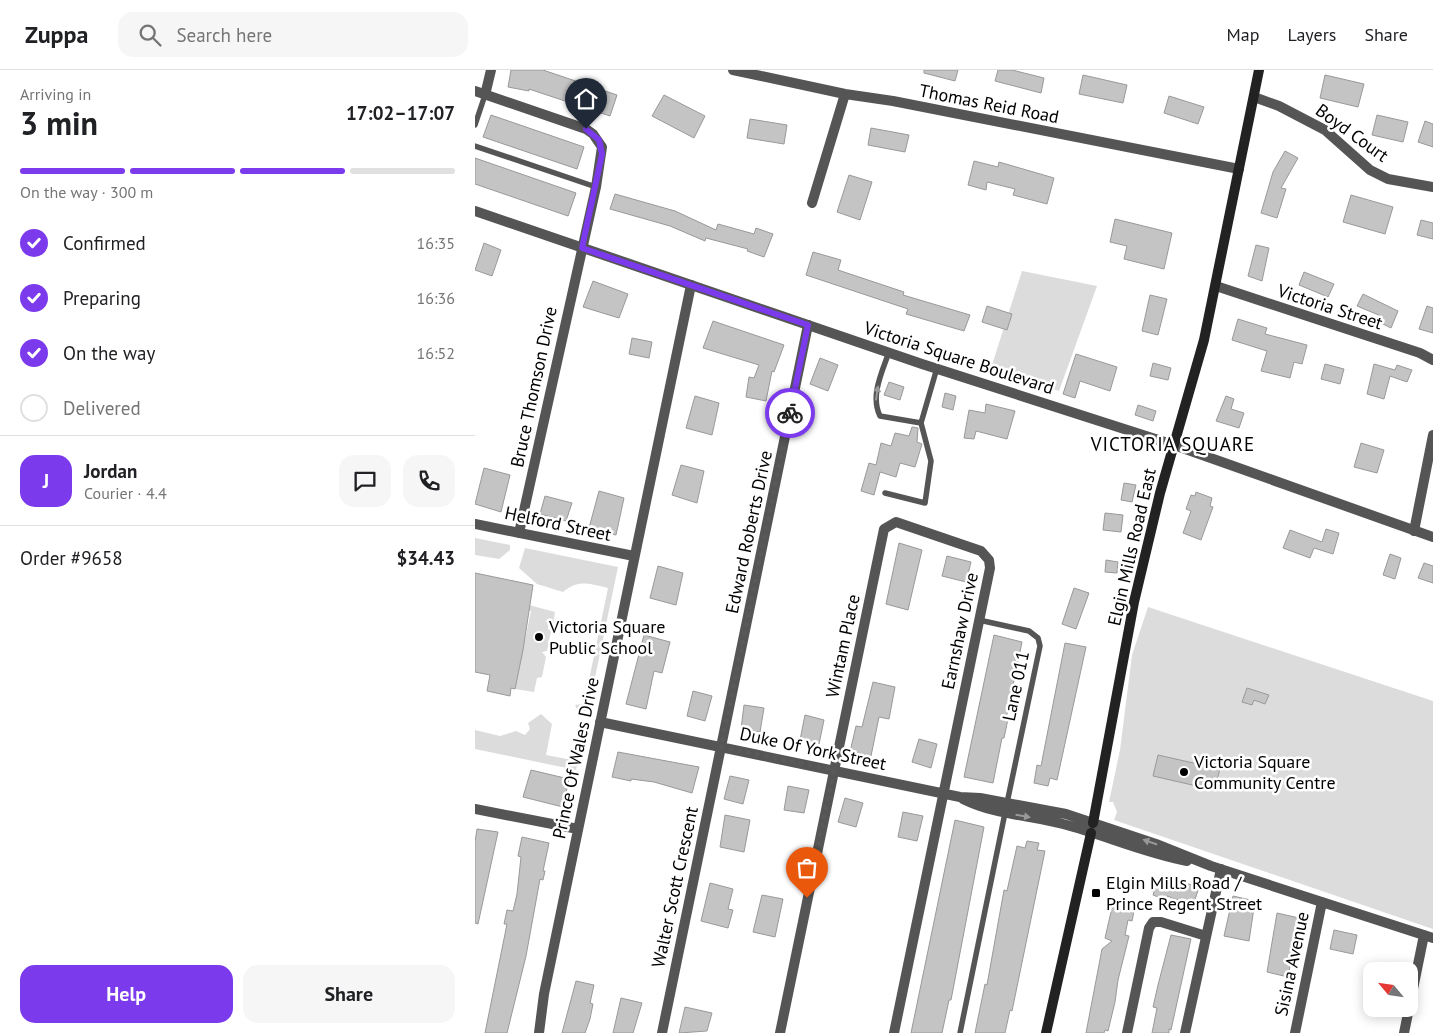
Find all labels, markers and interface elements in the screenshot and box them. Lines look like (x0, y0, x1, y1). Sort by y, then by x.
search box (118, 12, 468, 57)
text: Zuppa (25, 19, 88, 50)
icon: search (136, 21, 164, 49)
text: Search here (176, 23, 272, 47)
text: Map (1227, 23, 1259, 46)
text: Layers (1287, 23, 1336, 46)
text: Share (1364, 23, 1408, 46)
pin (565, 78, 607, 129)
street label: Thomas Reid Road (917, 79, 1061, 128)
text: Arriving in (20, 84, 91, 104)
icon: home (572, 85, 600, 113)
street label: Boyd Court (1311, 98, 1393, 167)
text: 17:02–17:07 (346, 101, 455, 125)
text: 3 min (20, 102, 98, 144)
text: On the way · 300 m (20, 182, 153, 202)
icon: check (20, 229, 48, 257)
text: Confirmed (63, 231, 146, 255)
text: 16:35 (417, 233, 455, 253)
street label: Victoria Street (1274, 278, 1386, 334)
icon: check (20, 284, 48, 312)
text: Preparing (63, 286, 141, 310)
text: 16:36 (417, 288, 455, 308)
street label: Bruce Thomson Drive (505, 304, 562, 469)
street label: Victoria Square Boulevard (860, 316, 1057, 399)
icon: check (20, 339, 48, 367)
text: On the way (63, 341, 155, 365)
text: 16:52 (417, 343, 455, 363)
one-way arrow (874, 384, 882, 400)
courier (765, 388, 815, 438)
text: Delivered (63, 396, 141, 420)
icon: bike (776, 399, 804, 427)
district label: VICTORIA SQUARE (1090, 432, 1255, 456)
street label: Edward Roberts Drive (720, 448, 777, 615)
button: chat (339, 455, 391, 507)
button: phone (403, 455, 455, 507)
text: Jordan (84, 459, 137, 483)
street label: Elgin Mills Road East (1102, 466, 1161, 628)
text: J (43, 469, 49, 493)
text: Courier · 4.4 (84, 483, 167, 503)
street label: Helford Street (503, 501, 613, 546)
text: Order #9658 (20, 546, 123, 570)
text: $34.43 (396, 546, 455, 570)
street label: Earnshaw Drive (936, 570, 983, 691)
street label: Wintam Place (820, 592, 865, 700)
place label: Victoria Square Public School (548, 615, 666, 659)
marker: Victoria Square Public School (533, 631, 545, 643)
street label: Lane 011 (997, 649, 1034, 723)
street label: Prince Of Wales Drive (547, 675, 604, 841)
street label: Duke Of York Street (738, 722, 889, 775)
place label: Victoria Square Community Centre (1193, 750, 1336, 794)
marker: Victoria Square Community Centre (1178, 766, 1190, 778)
street label: Walter Scott Crescent (646, 804, 703, 969)
one-way arrow (1016, 813, 1032, 821)
one-way arrow (1142, 838, 1157, 845)
pin (786, 847, 828, 898)
icon: bag (793, 854, 821, 882)
place label: Elgin Mills Road / Prince Regent Street (1106, 871, 1262, 915)
marker: Elgin Mills Road / Prince Regent Street (1090, 887, 1102, 899)
street label: Sisina Avenue (1269, 910, 1314, 1018)
north arrow (1363, 962, 1417, 1018)
map controls (1363, 962, 1418, 1017)
button: Help (20, 965, 233, 1023)
button: Share (243, 965, 455, 1023)

